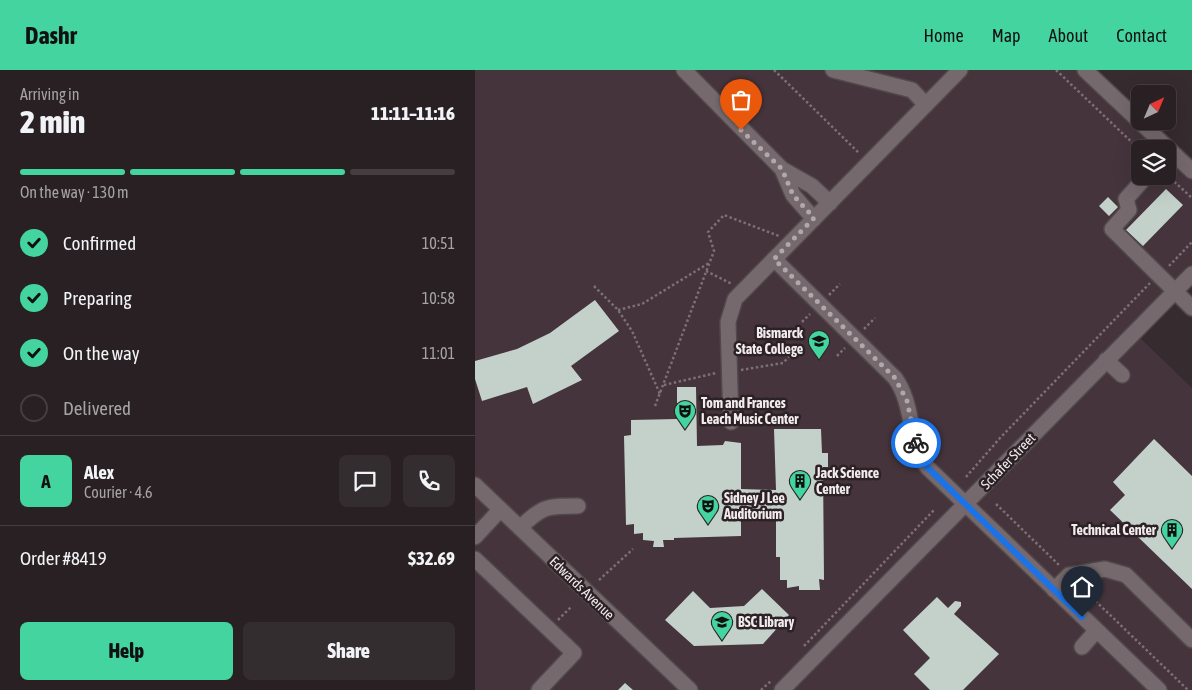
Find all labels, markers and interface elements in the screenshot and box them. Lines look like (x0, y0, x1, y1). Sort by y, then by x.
text: Dashr (25, 22, 77, 49)
text: Home (924, 25, 964, 46)
text: Map (992, 25, 1021, 46)
text: About (1049, 25, 1088, 46)
text: Contact (1116, 25, 1167, 46)
pin (720, 79, 762, 130)
text: Arriving in (20, 85, 80, 103)
north arrow (1131, 85, 1176, 130)
map controls (1131, 85, 1176, 185)
icon: bag (727, 86, 755, 114)
text: 11:11–11:16 (371, 102, 455, 124)
text: 2 min (20, 103, 85, 140)
button: layers (1131, 140, 1176, 185)
text: On the way · 130 m (20, 183, 129, 201)
icon: check (20, 229, 48, 257)
text: Confirmed (63, 232, 136, 254)
text: 10:51 (422, 234, 455, 252)
icon: check (20, 284, 48, 312)
text: Preparing (63, 287, 132, 309)
text: 10:58 (422, 289, 455, 307)
place label: Bismarck State College (736, 325, 804, 357)
school or university icon: Bismarck State College (807, 329, 831, 360)
icon: check (20, 339, 48, 367)
text: On the way (63, 342, 140, 364)
text: 11:01 (422, 344, 455, 362)
place label: Tom and Frances Leach Music Center (701, 395, 799, 427)
text: Delivered (63, 397, 131, 419)
theatre icon: Tom and Frances Leach Music Center (673, 399, 697, 430)
courier (891, 418, 941, 468)
icon: bike (902, 429, 930, 457)
street label: Schafer Street (977, 430, 1039, 492)
button: chat (339, 455, 391, 507)
button: phone (403, 455, 455, 507)
text: Alex (84, 461, 114, 483)
place label: Jack Science Center (815, 465, 879, 497)
building icon: Jack Science Center (788, 469, 812, 500)
text: A (41, 470, 51, 492)
text: Courier · 4.6 (84, 483, 153, 501)
place label: Sidney J Lee Auditorium (723, 490, 785, 522)
theatre icon: Sidney J Lee Auditorium (696, 494, 720, 525)
building icon: Technical Center (1160, 518, 1184, 549)
place label: Technical Center (1071, 522, 1157, 538)
text: Order #8419 (20, 547, 107, 569)
text: $32.69 (408, 547, 455, 569)
street label: Edwards Avenue (546, 553, 618, 623)
pin (1061, 566, 1103, 617)
icon: home (1068, 573, 1096, 601)
school or university icon: BSC Library (710, 610, 734, 641)
place label: BSC Library (738, 614, 794, 630)
button: Help (20, 622, 233, 680)
button: Share (243, 622, 455, 680)

